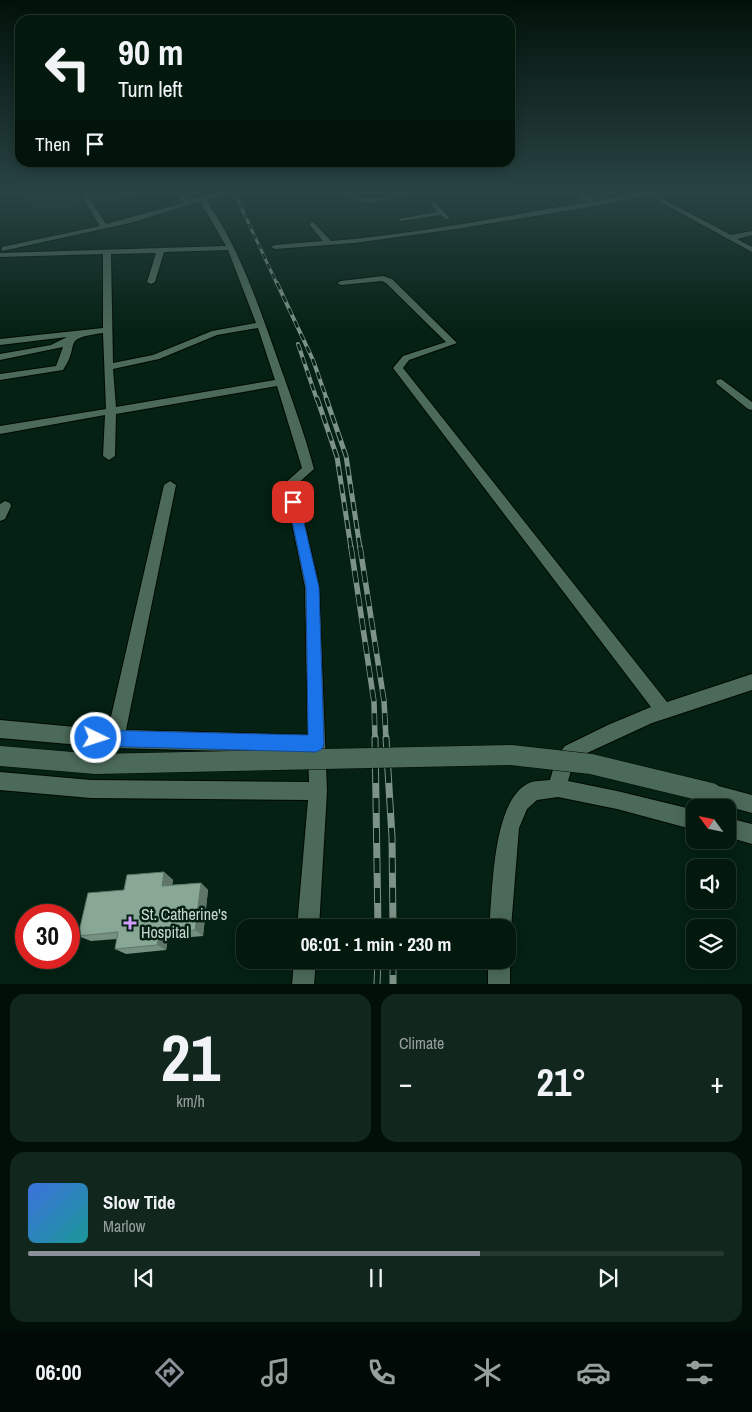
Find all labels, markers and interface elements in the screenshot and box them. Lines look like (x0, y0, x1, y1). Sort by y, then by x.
text: 90 m (118, 29, 183, 76)
icon: left (35, 35, 100, 100)
text: Turn left (118, 74, 183, 104)
icon: arrive (81, 130, 109, 158)
text: Then (35, 131, 71, 157)
pin (272, 481, 314, 523)
icon: arrive (279, 488, 307, 516)
position arrow (69, 711, 121, 763)
north arrow (686, 799, 736, 849)
map controls (686, 799, 736, 969)
button: sound (686, 859, 736, 909)
place label: St. Catherine's Hospital (141, 903, 227, 943)
speed limit sign: 30 (15, 904, 80, 969)
marker: St. Catherine's Hospital (123, 916, 137, 930)
button: layers (686, 919, 736, 969)
text: 06:01 · 1 min · 230 m (301, 931, 451, 957)
text: 21 (161, 1014, 220, 1101)
text: Climate (399, 1032, 444, 1054)
text: 21° (537, 1057, 586, 1108)
text: − (399, 1064, 412, 1102)
text: + (711, 1064, 724, 1102)
text: km/h (176, 1090, 205, 1112)
text: Slow Tide (103, 1189, 175, 1215)
text: Marlow (103, 1215, 145, 1237)
icon: previous (130, 1264, 158, 1292)
icon: pause (362, 1264, 390, 1292)
icon: next (594, 1264, 622, 1292)
icon: directions (152, 1355, 187, 1390)
icon: music (258, 1355, 293, 1390)
icon: phone (364, 1355, 399, 1390)
icon: climate (470, 1355, 505, 1390)
icon: car (576, 1355, 611, 1390)
icon: filters (682, 1355, 717, 1390)
text: 06:00 (35, 1357, 82, 1387)

